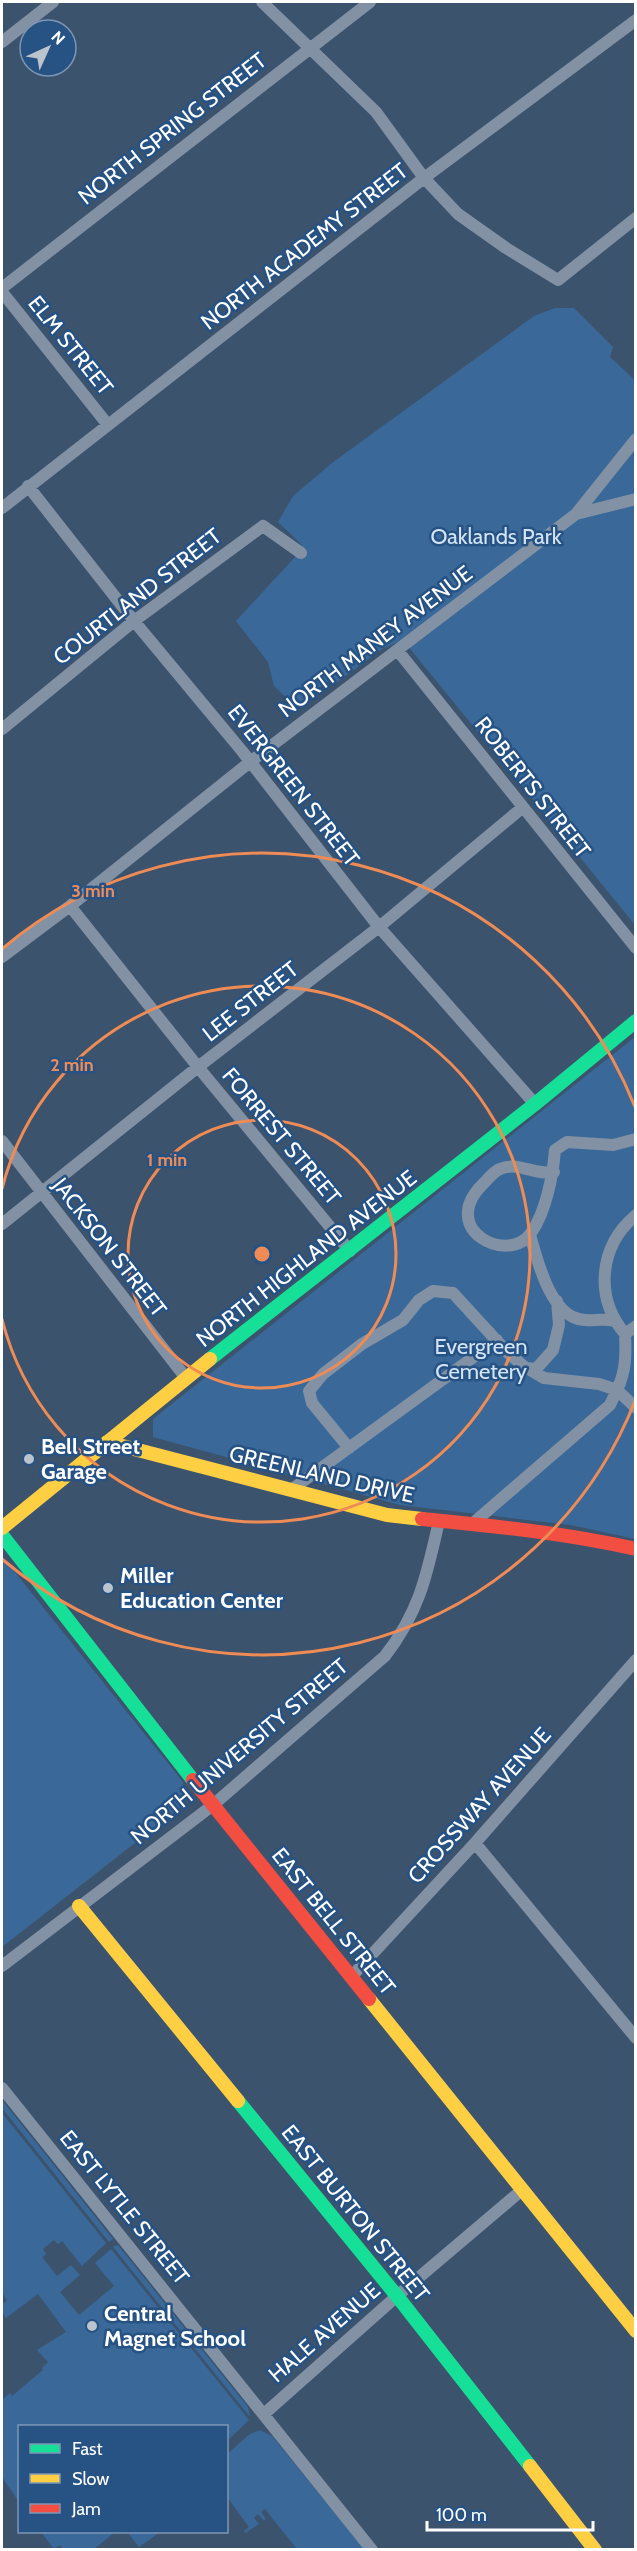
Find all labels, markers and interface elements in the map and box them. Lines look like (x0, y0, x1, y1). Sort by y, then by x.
north arrow (18, 18, 78, 78)
text: N (48, 27, 69, 48)
street label: NORTH SPRING STREET (73, 46, 272, 210)
street label: NORTH ACADEMY STREET (196, 157, 413, 336)
street label: ELM STREET (22, 290, 119, 401)
street label: COURTLAND STREET (48, 522, 227, 670)
park label: Oaklands Park (430, 523, 562, 550)
street label: NORTH MANEY AVENUE (273, 560, 478, 723)
street label: EVERGREEN STREET (222, 699, 365, 872)
street label: ROBERTS STREET (469, 711, 596, 864)
text: 3 min (71, 880, 115, 902)
street label: LEE STREET (197, 955, 304, 1047)
text: 2 min (50, 1054, 94, 1076)
street label: FORREST STREET (216, 1062, 347, 1210)
text: 1 min (147, 1149, 187, 1171)
street label: NORTH HIGHLAND AVENUE (191, 1164, 422, 1353)
street label: JACKSON STREET (46, 1172, 172, 1322)
centre of rings (252, 1244, 272, 1264)
park label: Evergreen Cemetery (434, 1333, 528, 1385)
place label: Bell Street Garage (41, 1433, 140, 1485)
street label: GREENLAND DRIVE (227, 1440, 417, 1509)
marker: Bell Street Garage (22, 1452, 36, 1466)
place label: Miller Education Center (120, 1562, 284, 1614)
marker: Miller Education Center (101, 1581, 115, 1595)
street label: NORTH UNIVERSITY STREET (125, 1652, 354, 1850)
street label: CROSSWAY AVENUE (402, 1722, 557, 1889)
street label: EAST BELL STREET (266, 1842, 401, 2001)
street label: EAST BURTON STREET (276, 2119, 435, 2307)
street label: EAST LYTLE STREET (54, 2125, 195, 2290)
street label: HALE AVENUE (263, 2277, 386, 2388)
place label: Central Magnet School (104, 2300, 246, 2352)
marker: Central Magnet School (85, 2319, 99, 2333)
legend (18, 2425, 228, 2533)
text: Fast (72, 2438, 103, 2460)
text: Slow (72, 2468, 109, 2490)
scale bar (427, 2494, 594, 2532)
text: Jam (71, 2498, 101, 2520)
text: 100 m (436, 2504, 487, 2526)

